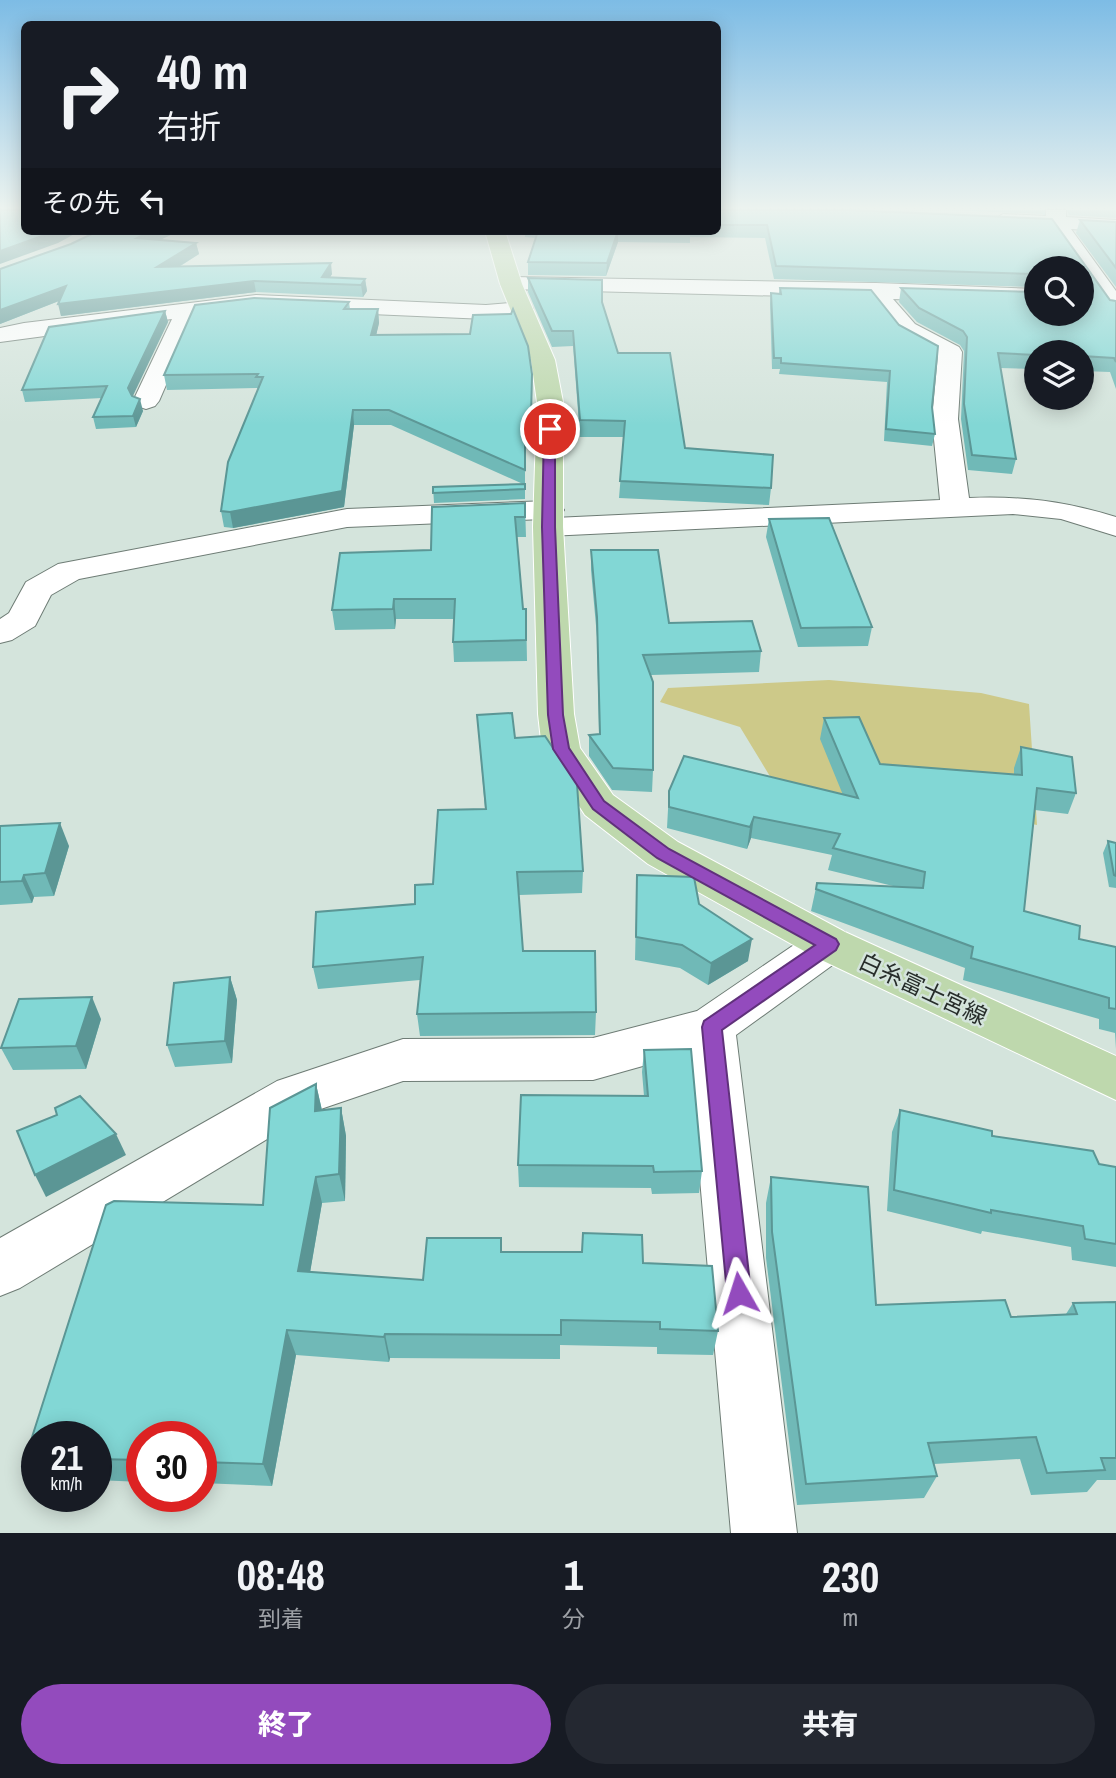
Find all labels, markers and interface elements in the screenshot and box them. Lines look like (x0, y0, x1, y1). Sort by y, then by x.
text: 40 m (157, 38, 249, 104)
icon: right (42, 49, 133, 140)
text: 右折 (157, 105, 221, 148)
icon: left (134, 182, 172, 220)
text: その先 (42, 185, 120, 220)
map controls (1024, 256, 1094, 410)
button: search (1024, 256, 1094, 326)
button: layers (1024, 340, 1094, 410)
pin (520, 399, 580, 459)
icon: arrive (531, 410, 569, 448)
street label: 白糸富士宮線 (854, 945, 992, 1032)
position arrow (702, 1256, 776, 1330)
speed limit sign: 30 (126, 1421, 217, 1512)
text: 21 (51, 1434, 82, 1481)
text: km/h (51, 1471, 83, 1496)
text: 08:48 (237, 1547, 325, 1603)
text: 1 (564, 1547, 583, 1603)
text: 230 (822, 1549, 879, 1605)
text: m (843, 1602, 858, 1633)
text: 到着 (258, 1603, 304, 1634)
text: 分 (562, 1603, 585, 1634)
button: 終了 (21, 1684, 551, 1764)
button: 共有 (565, 1684, 1095, 1764)

